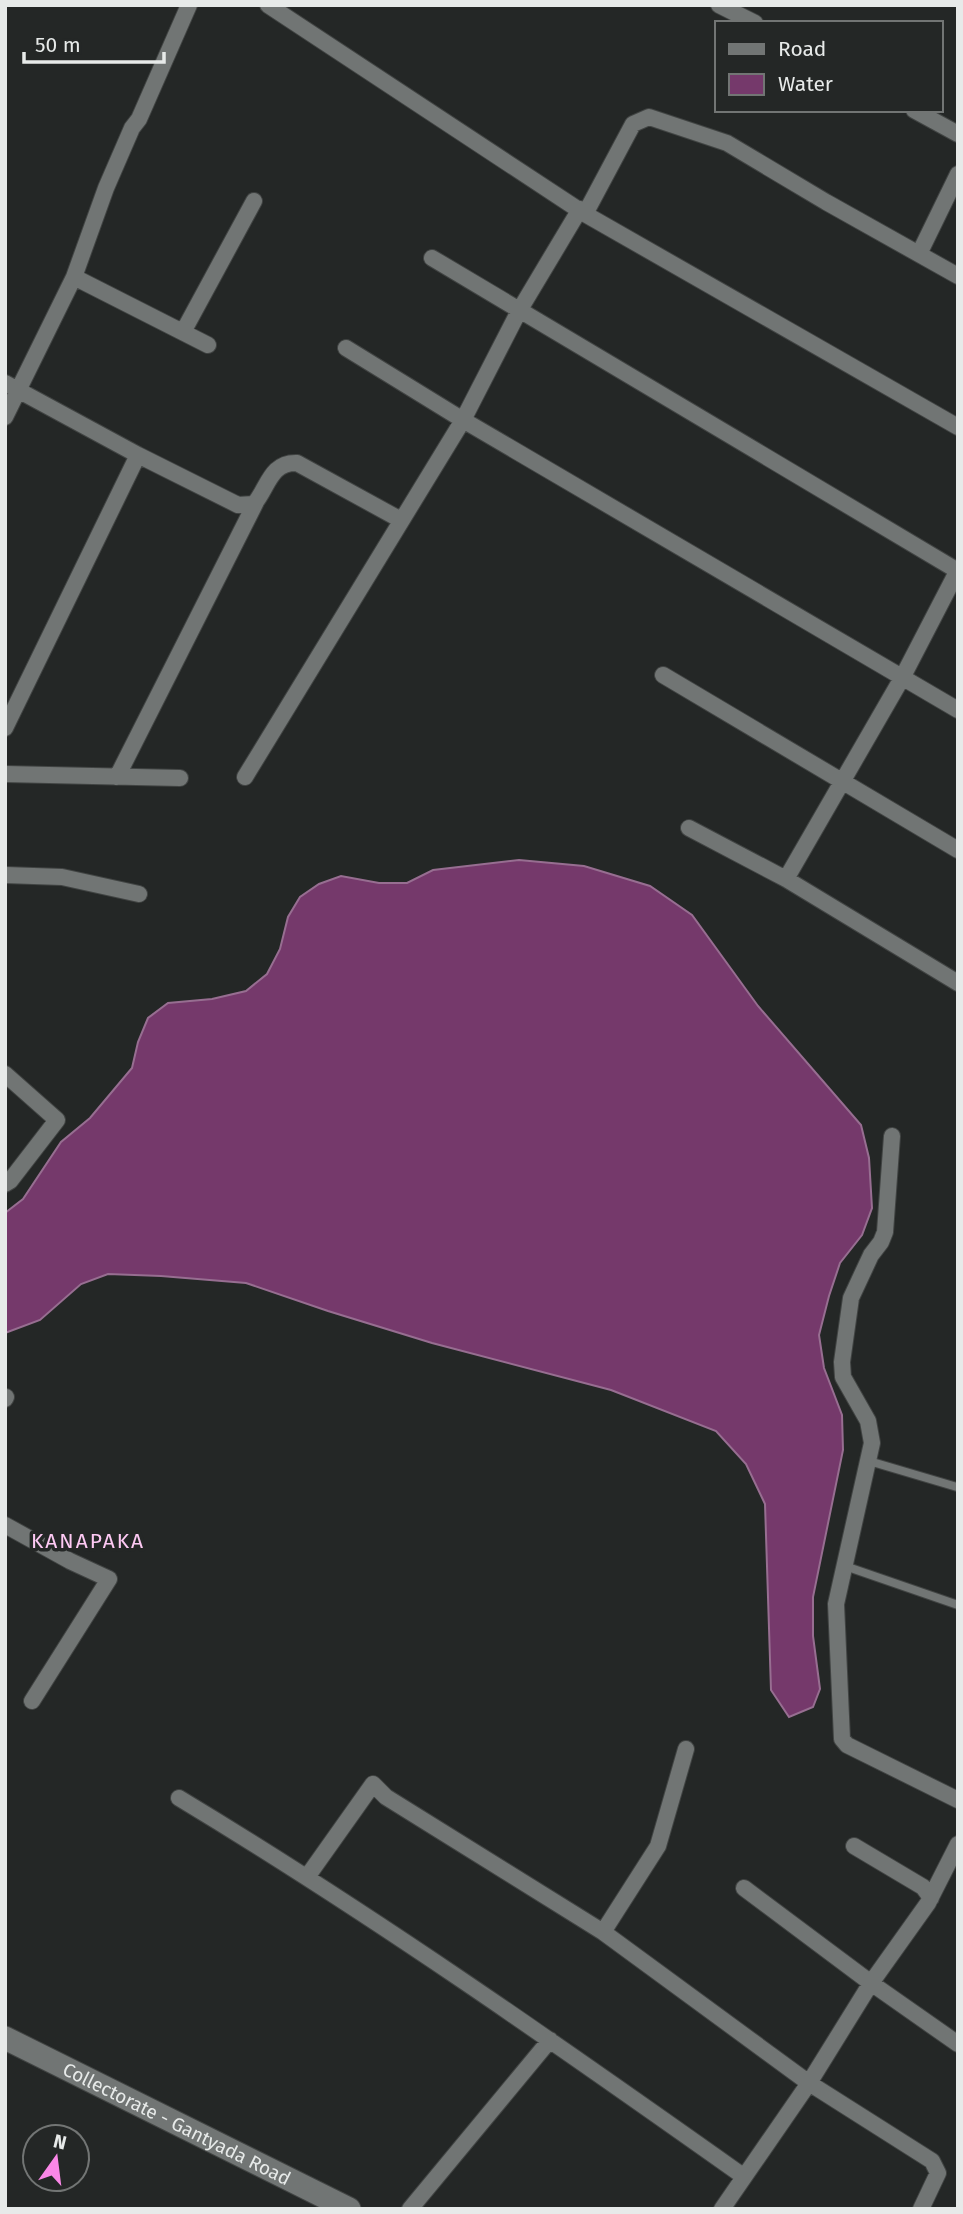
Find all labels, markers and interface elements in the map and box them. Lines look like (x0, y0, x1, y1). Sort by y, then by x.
scale bar (24, 21, 164, 65)
legend (715, 21, 942, 112)
text: 50 m (35, 32, 81, 58)
text: Road (778, 36, 826, 62)
text: Water (778, 71, 833, 97)
district label: KANAPAKA (31, 1528, 145, 1554)
street label: Collectorate - Gantyada Road (59, 2058, 294, 2190)
north arrow (21, 2123, 91, 2193)
text: N (51, 2129, 69, 2155)

